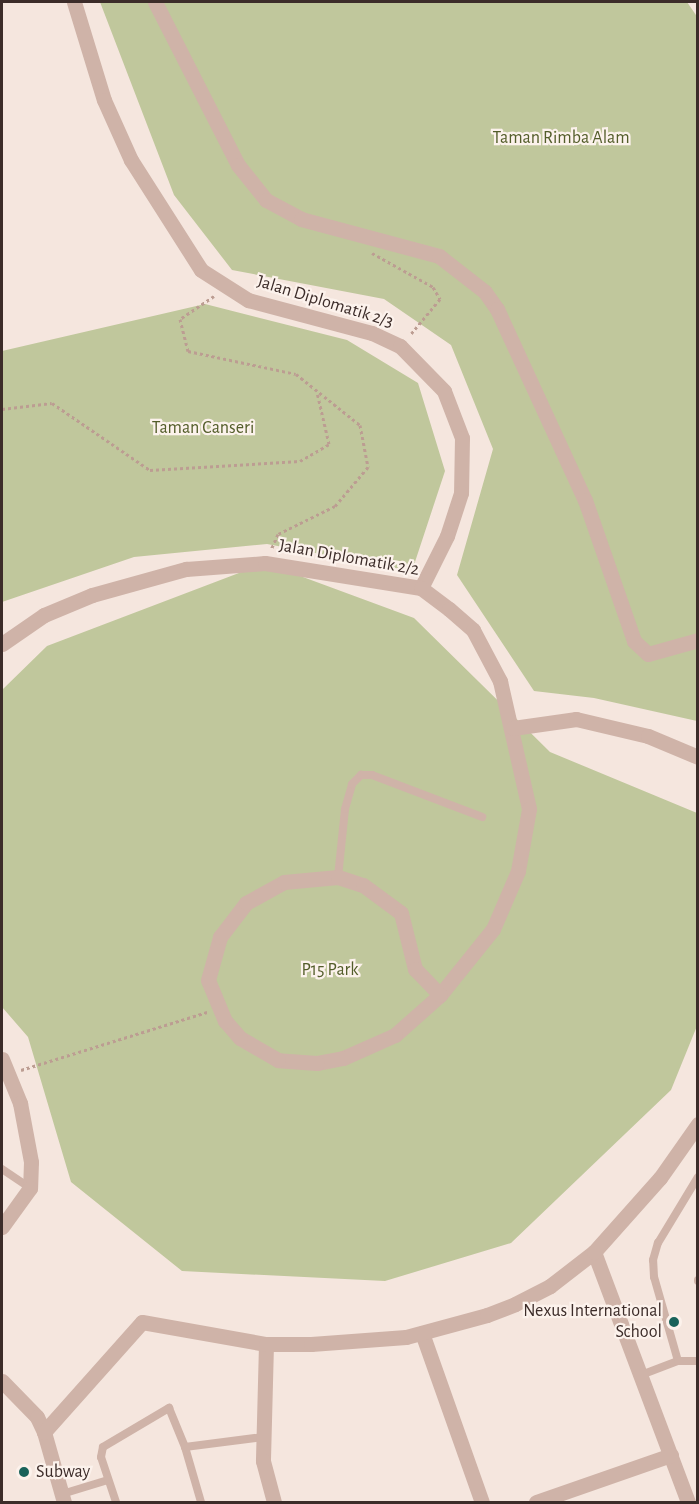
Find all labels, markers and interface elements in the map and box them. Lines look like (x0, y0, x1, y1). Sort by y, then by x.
park label: Taman Rimba Alam (492, 127, 630, 149)
street label: Jalan Diplomatik 2/3 (254, 271, 396, 333)
park label: Taman Canseri (152, 417, 254, 439)
street label: Jalan Diplomatik 2/2 (277, 535, 421, 581)
park label: P15 Park (301, 959, 359, 981)
place label: Nexus International School (523, 1301, 662, 1344)
marker: Nexus International School (667, 1315, 681, 1329)
place label: Subway (36, 1461, 90, 1483)
marker: Subway (17, 1465, 31, 1479)

